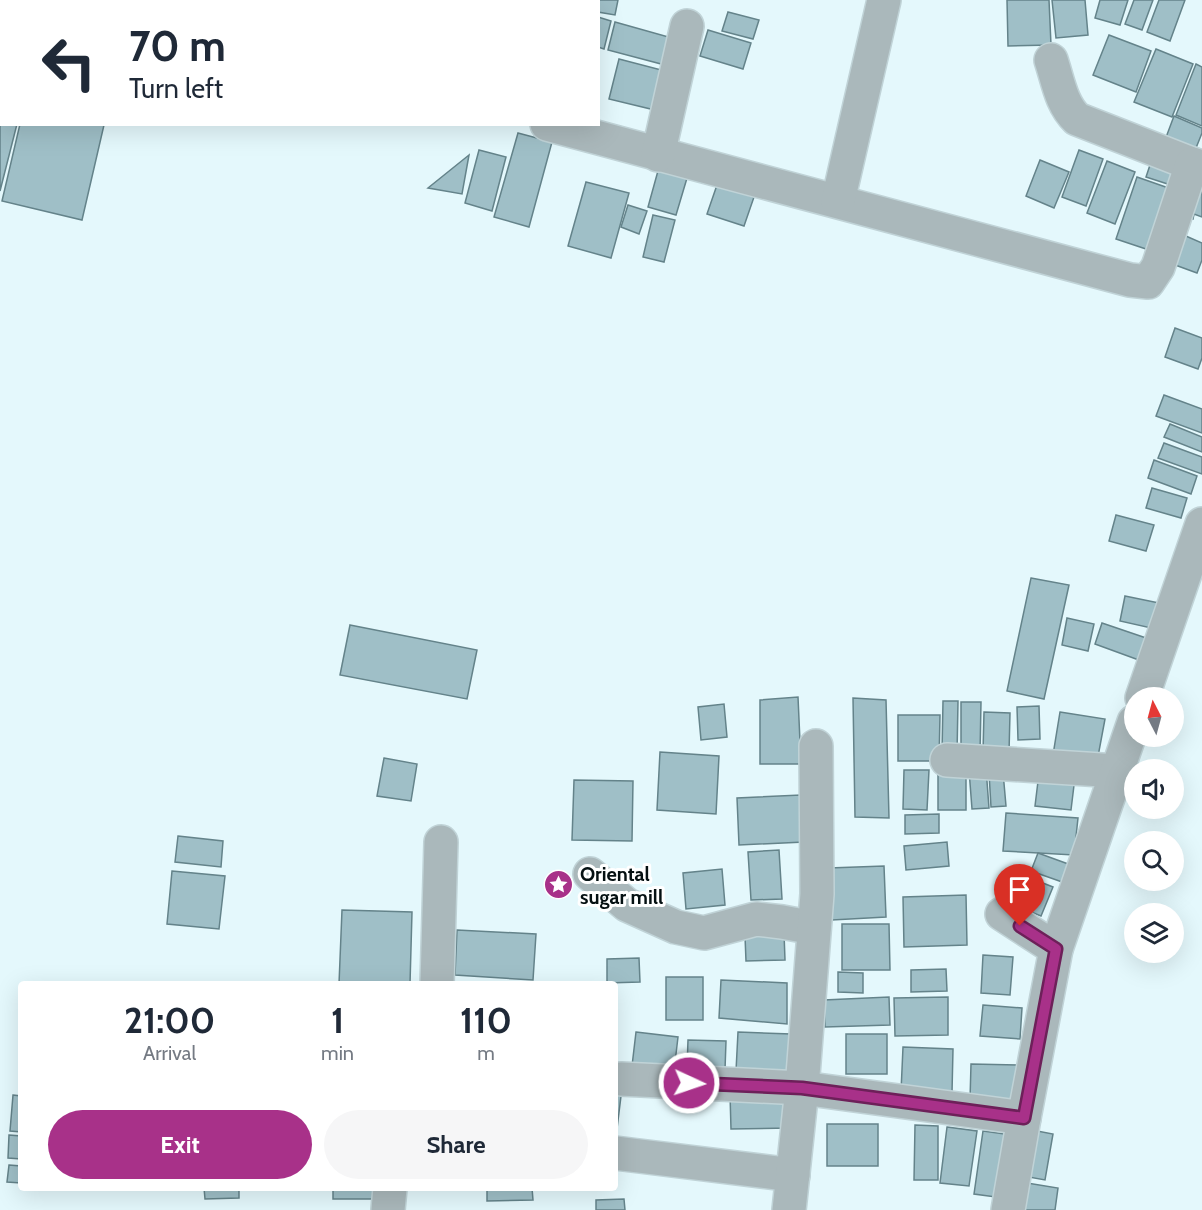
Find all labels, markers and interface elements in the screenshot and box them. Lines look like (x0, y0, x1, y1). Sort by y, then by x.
text: 70 m (129, 20, 226, 72)
icon: left (30, 24, 108, 102)
text: Turn left (129, 72, 223, 105)
north arrow (1124, 687, 1184, 747)
map controls (1124, 687, 1184, 963)
button: sound (1124, 759, 1184, 819)
button: search (1124, 831, 1184, 891)
place label: Oriental sugar mill (580, 862, 663, 909)
pin (994, 864, 1045, 926)
place icon: Oriental sugar mill (543, 869, 575, 901)
icon: arrive (1003, 873, 1036, 906)
button: layers (1124, 903, 1184, 963)
text: 21:00 (124, 998, 215, 1042)
text: 1 (331, 998, 344, 1042)
text: 110 (460, 998, 512, 1042)
text: Arrival (143, 1041, 196, 1065)
text: min (321, 1041, 354, 1065)
text: m (477, 1041, 495, 1065)
position arrow (657, 1051, 721, 1115)
button: Exit (48, 1110, 312, 1179)
button: Share (324, 1110, 588, 1179)

